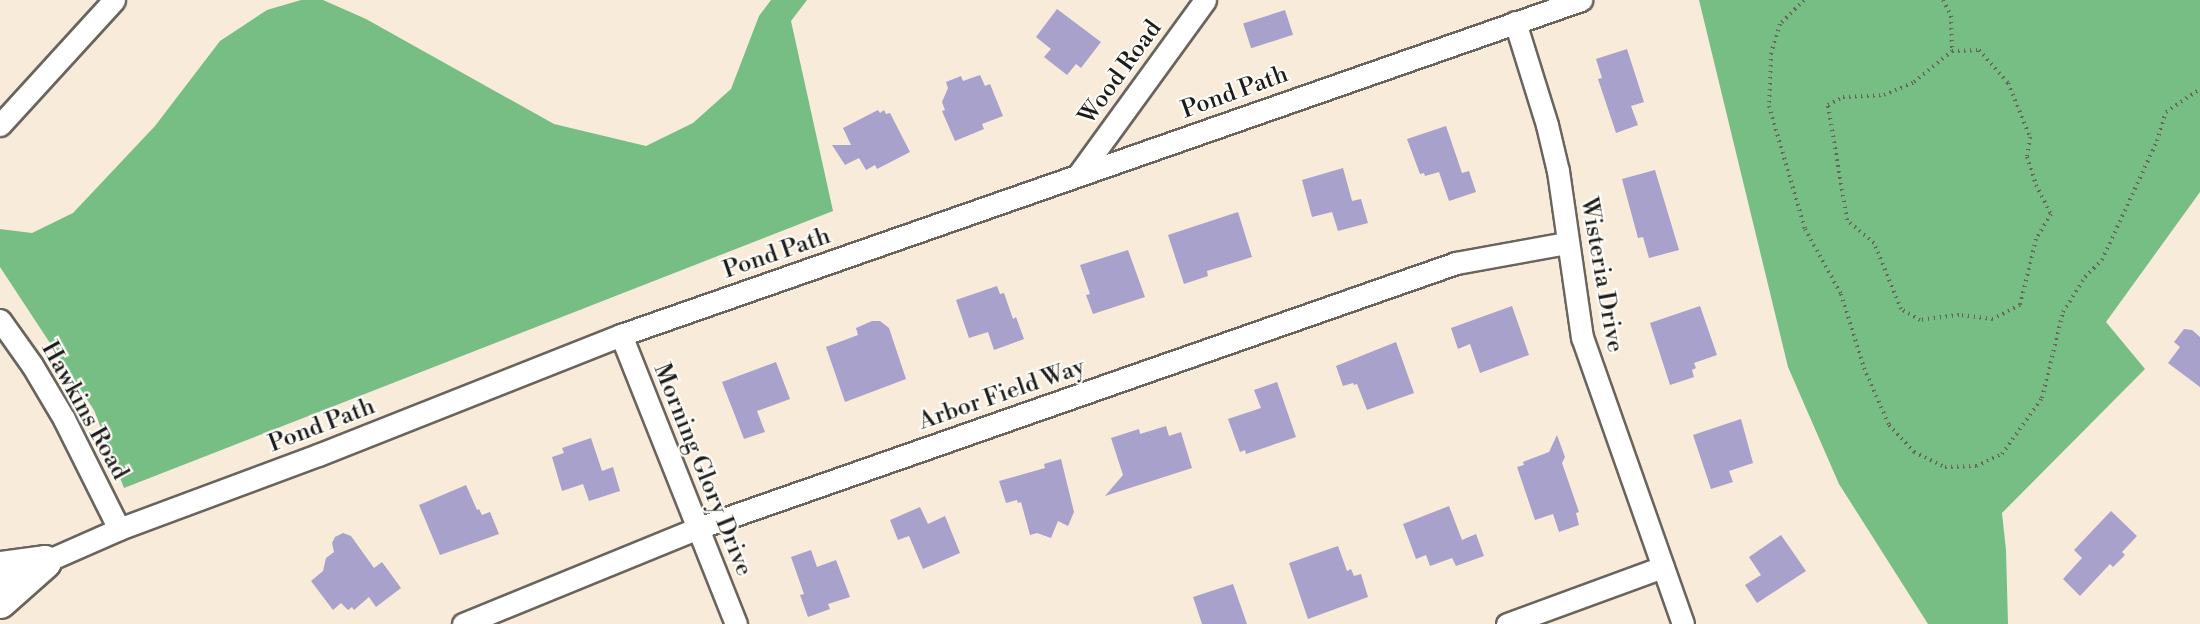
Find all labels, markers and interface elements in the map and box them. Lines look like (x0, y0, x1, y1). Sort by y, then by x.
street label: Wood Road (1074, 15, 1168, 131)
street label: Pond Path (1178, 60, 1292, 126)
street label: Wisteria Drive (1573, 195, 1629, 355)
street label: Pond Path (720, 222, 834, 286)
street label: Hawkins Road (34, 337, 134, 485)
street label: Arbor Field Way (915, 353, 1089, 437)
street label: Morning Glory Drive (646, 360, 758, 580)
street label: Pond Path (265, 393, 379, 459)

